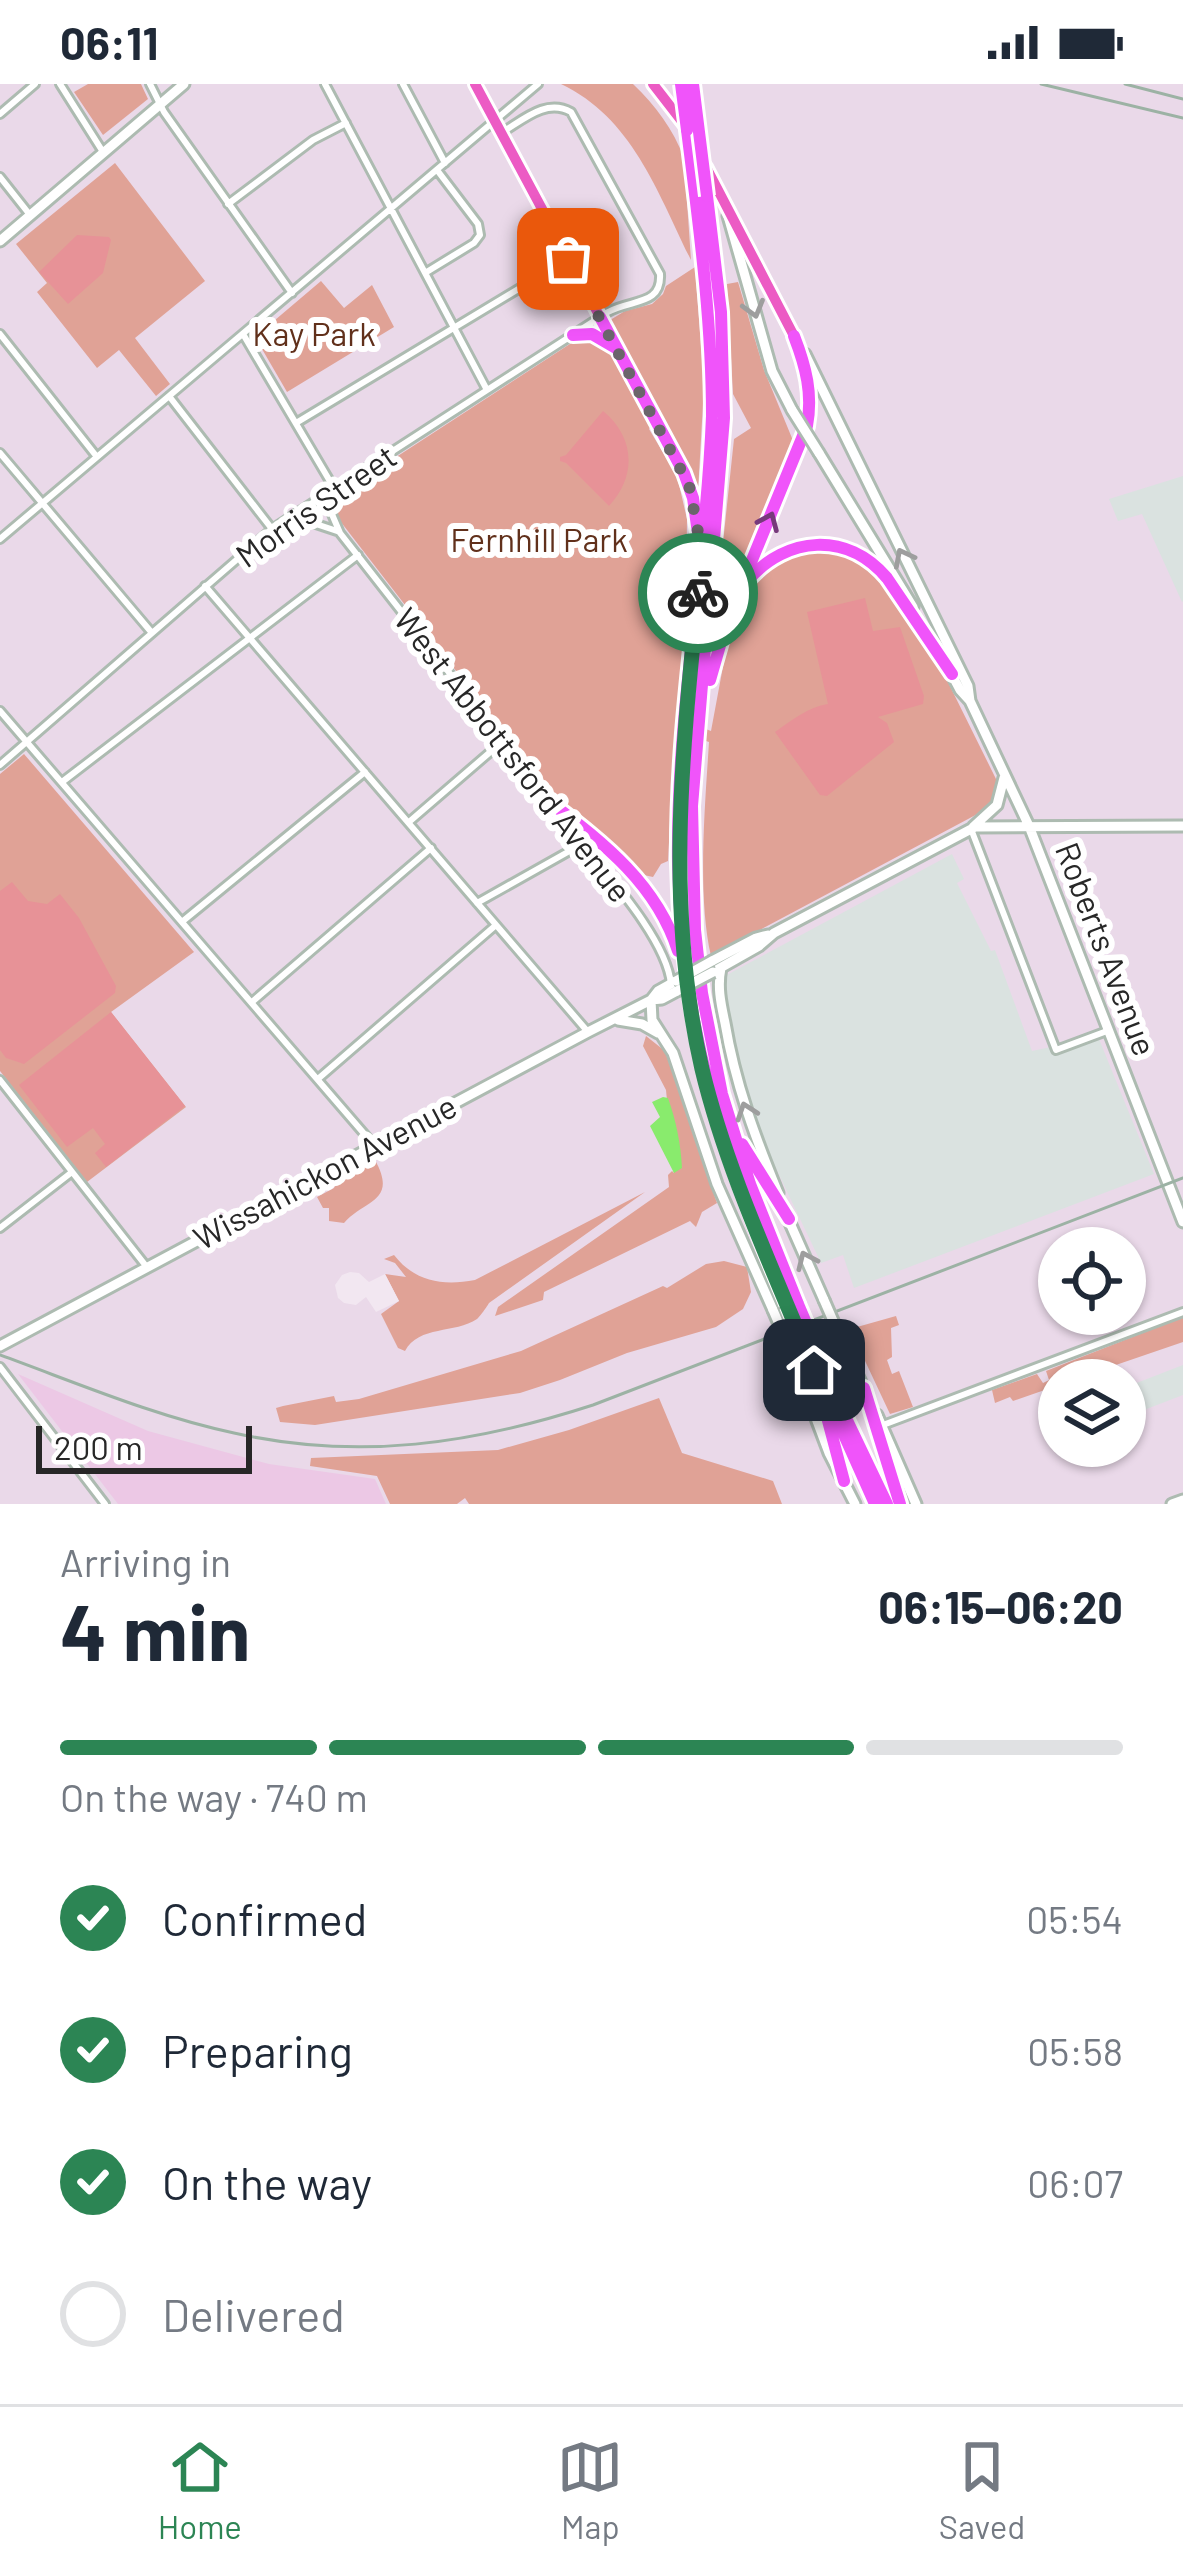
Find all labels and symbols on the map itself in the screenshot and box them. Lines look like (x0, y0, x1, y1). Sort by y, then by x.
pin (517, 208, 619, 310)
one-way arrow (740, 298, 765, 319)
park label: Kay Park (252, 313, 376, 353)
street label: Morris Street (228, 435, 403, 575)
one-way arrow (755, 512, 779, 533)
park label: Fernhill Park (450, 519, 628, 559)
courier (638, 533, 758, 653)
one-way arrow (894, 548, 918, 569)
street label: West Abbottsford Avenue (387, 599, 641, 909)
street label: Roberts Avenue (1048, 836, 1166, 1061)
street label: Wissahickon Avenue (186, 1085, 463, 1257)
one-way arrow (736, 1101, 760, 1122)
one-way arrow (796, 1250, 820, 1271)
pin (763, 1319, 865, 1421)
scale bar (36, 1420, 252, 1473)

